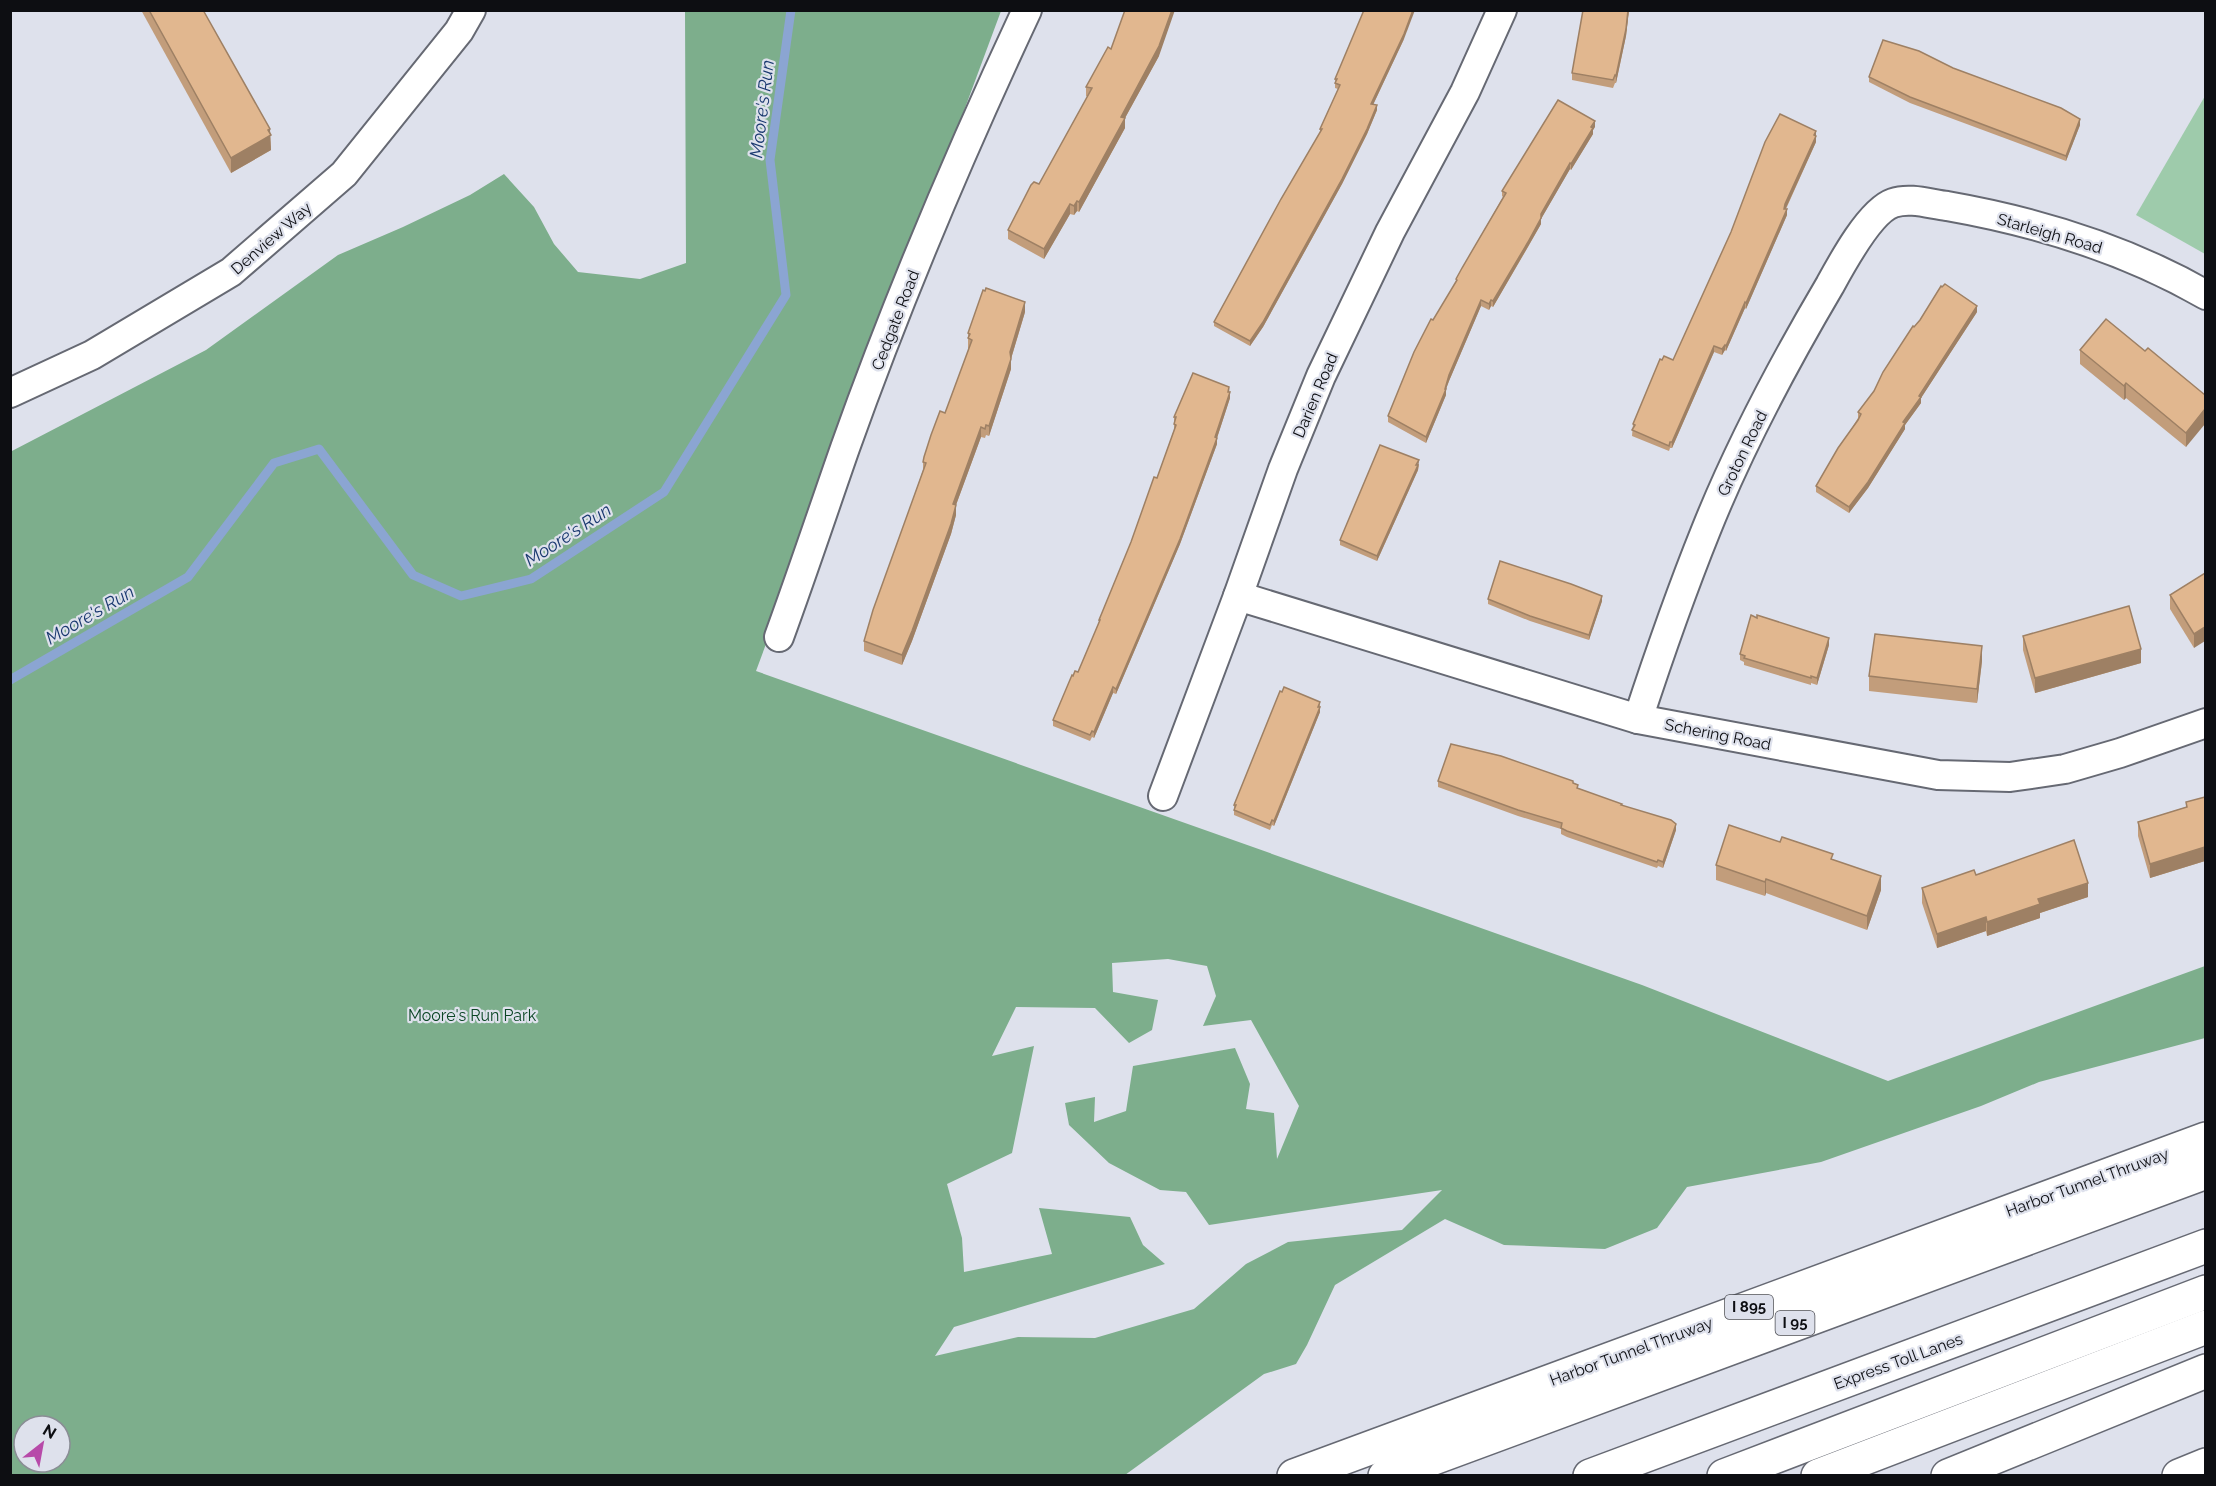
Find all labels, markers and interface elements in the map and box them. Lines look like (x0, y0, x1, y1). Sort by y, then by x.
water label: Moore's Run (745, 59, 778, 159)
street label: Denview Way (227, 198, 316, 278)
street label: Starleigh Road (1995, 209, 2105, 258)
street label: Cedgate Road (868, 267, 923, 373)
street label: Darien Road (1289, 350, 1342, 441)
street label: Groton Road (1714, 407, 1771, 499)
water label: Moore's Run (521, 499, 615, 570)
water label: Moore's Run (42, 581, 138, 648)
street label: Schering Road (1663, 715, 1773, 754)
park label: Moore's Run Park (408, 1006, 537, 1025)
street label: Harbor Tunnel Thruway (2003, 1144, 2171, 1221)
road number: I 895 (1725, 1295, 1773, 1319)
road number: I 95 (1776, 1311, 1814, 1335)
street label: Harbor Tunnel Thruway (1547, 1313, 1715, 1390)
street label: Express Toll Lanes (1831, 1329, 1965, 1394)
north arrow (12, 1414, 72, 1474)
text: N (39, 1420, 60, 1443)

